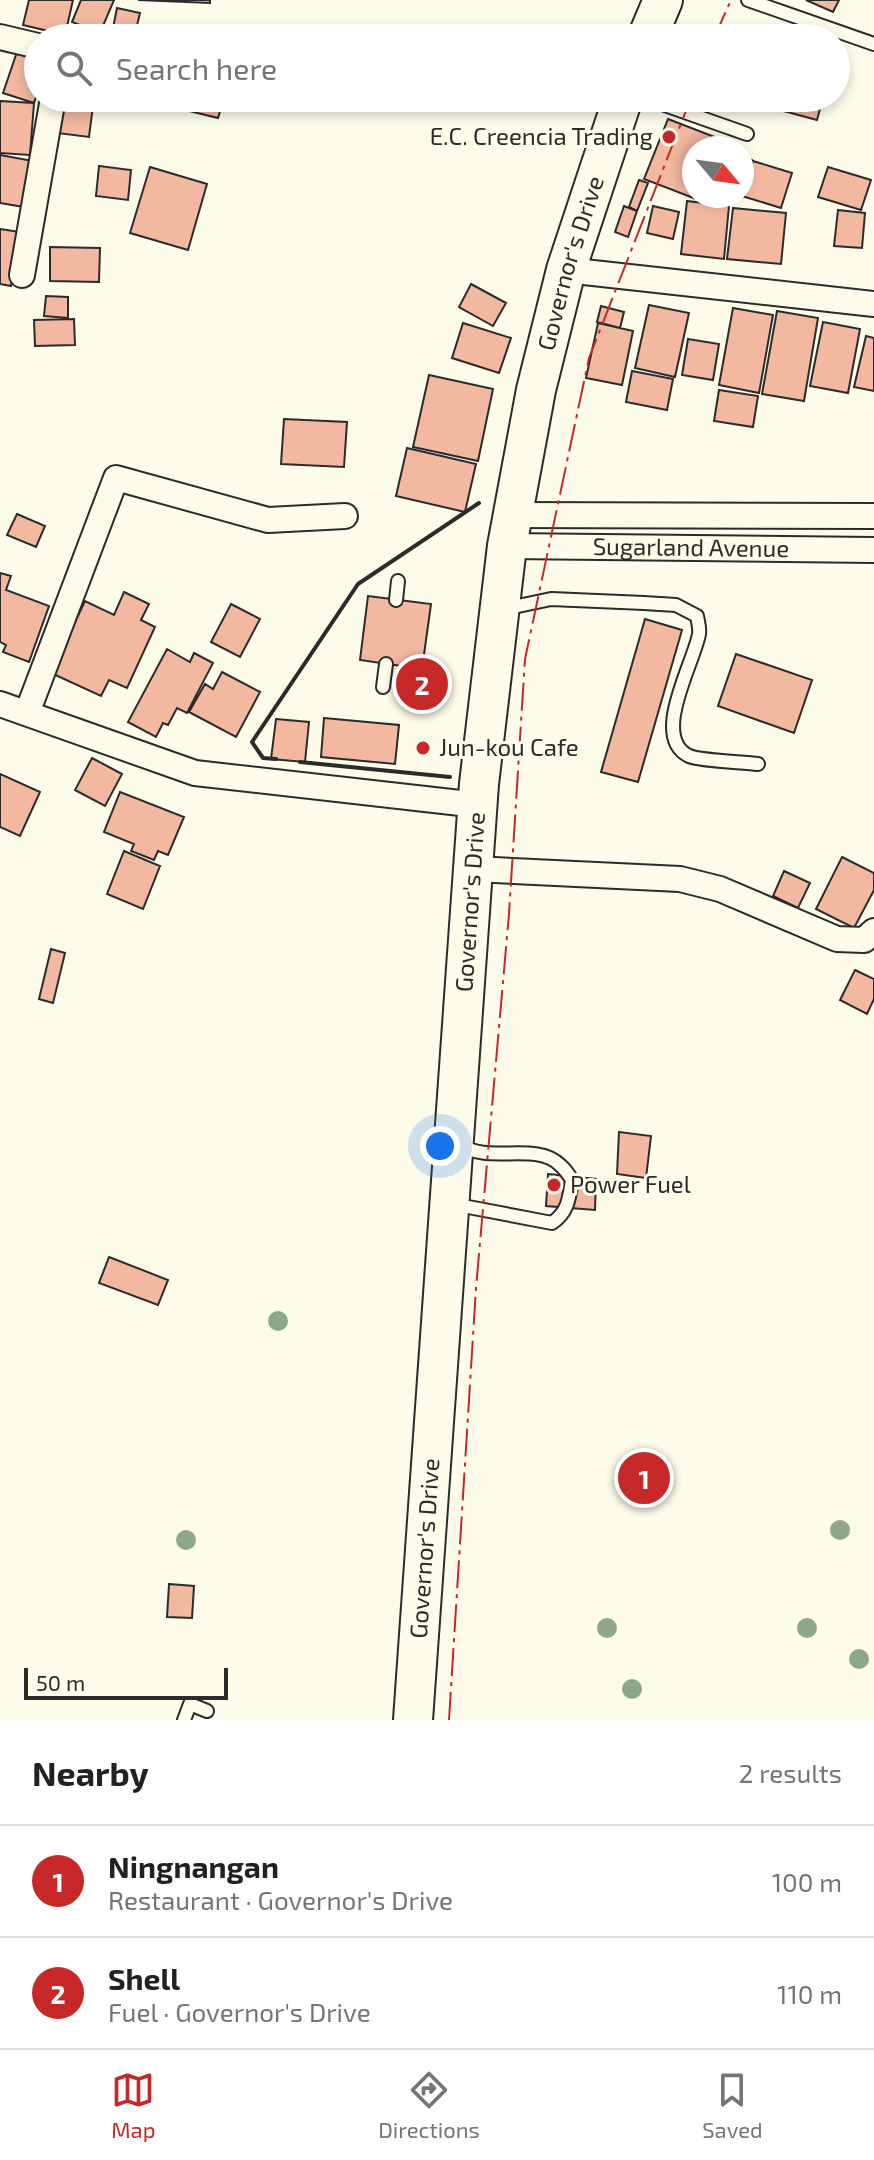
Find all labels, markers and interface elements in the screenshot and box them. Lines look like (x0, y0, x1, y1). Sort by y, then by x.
search box (24, 24, 850, 112)
icon: search (52, 46, 96, 90)
text: Search here (116, 50, 277, 86)
place label: E.C. Creencia Trading (430, 121, 653, 150)
marker: E.C. Creencia Trading (660, 128, 678, 146)
north arrow (682, 136, 754, 208)
street label: Governor's Drive (530, 172, 609, 353)
street label: Sugarland Avenue (593, 531, 789, 562)
pin: 2 (396, 654, 448, 714)
place label: Jun-kou Cafe (439, 732, 579, 761)
marker: Jun-kou Cafe (414, 739, 432, 757)
street label: Governor's Drive (448, 811, 490, 993)
your location (420, 1126, 460, 1166)
place label: Power Fuel (570, 1169, 691, 1198)
marker: Power Fuel (545, 1176, 563, 1194)
pin: 1 (618, 1448, 670, 1508)
street label: Governor's Drive (403, 1457, 444, 1639)
scale bar (24, 1664, 228, 1700)
text: 50 m (36, 1669, 85, 1695)
text: Nearby (32, 1752, 149, 1793)
text: 2 results (739, 1757, 842, 1788)
text: Ningnangan (108, 1848, 279, 1884)
text: 1 (52, 1866, 64, 1897)
text: 100 m (772, 1866, 842, 1897)
text: Restaurant · Governor's Drive (108, 1884, 453, 1915)
text: Shell (108, 1960, 180, 1996)
text: 2 (50, 1978, 66, 2009)
text: 110 m (777, 1978, 842, 2009)
text: Fuel · Governor's Drive (108, 1996, 371, 2027)
tab: Map (111, 2068, 155, 2142)
tab: Directions (378, 2068, 480, 2142)
tab: Saved (702, 2068, 763, 2142)

